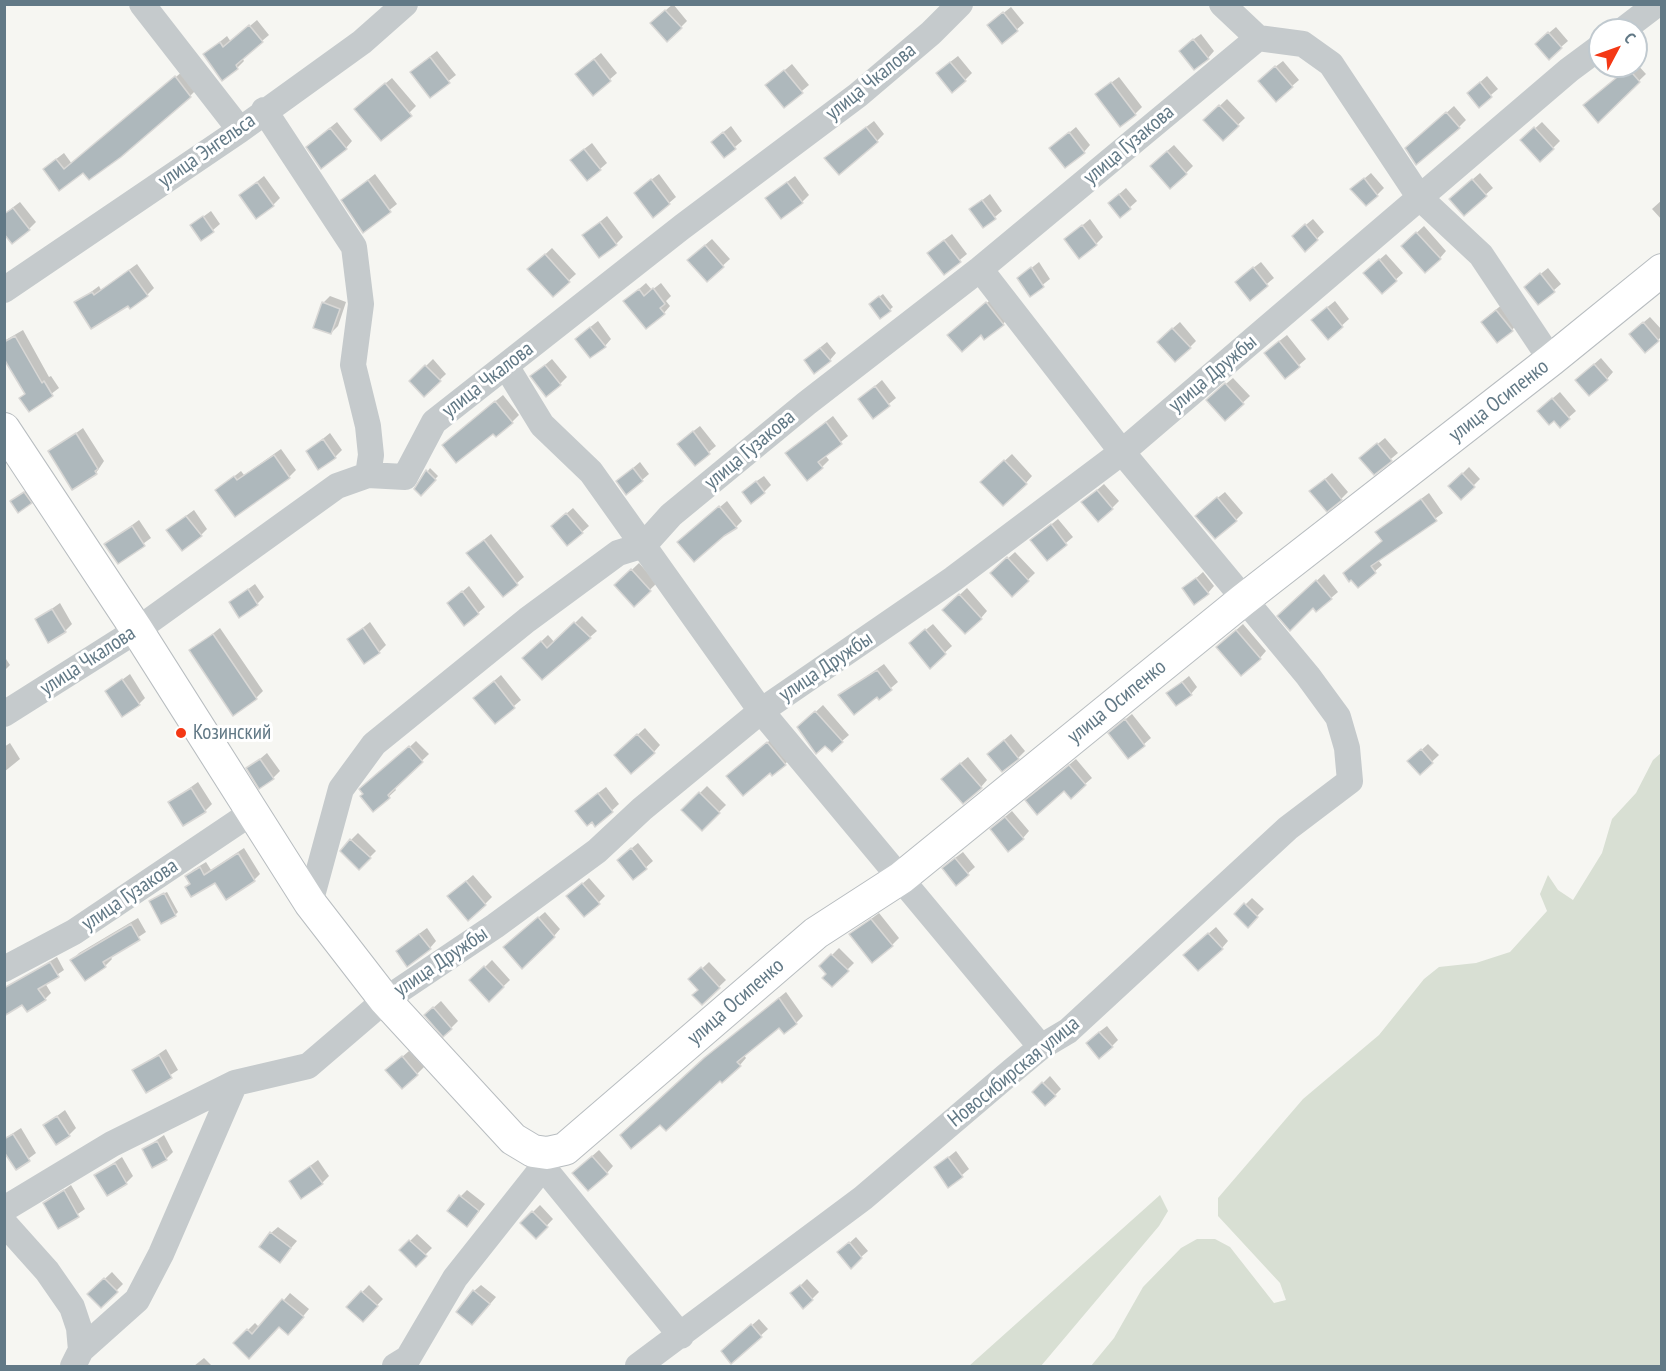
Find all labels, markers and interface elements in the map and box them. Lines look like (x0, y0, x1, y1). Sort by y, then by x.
north arrow (1588, 18, 1648, 78)
text: С (1620, 28, 1640, 47)
street label: улица Чкалова (821, 38, 921, 126)
street label: улица Гузакова (1079, 100, 1179, 190)
street label: улица Энгельса (154, 108, 260, 194)
street label: улица Дружбы (1164, 330, 1262, 418)
street label: улица Чкалова (437, 337, 539, 423)
street label: улица Осипенко (1444, 354, 1554, 448)
street label: улица Гузакова (700, 405, 800, 495)
street label: улица Чкалова (36, 621, 140, 701)
street label: улица Дружбы (774, 627, 878, 707)
street label: улица Осипенко (1063, 655, 1171, 749)
place label: Козинский (193, 720, 271, 746)
marker: Козинский (174, 726, 188, 740)
street label: улица Гузакова (77, 854, 183, 936)
street label: улица Дружбы (389, 922, 493, 1002)
street label: улица Осипенко (683, 953, 789, 1051)
street label: Новосибирская улица (943, 1011, 1085, 1133)

